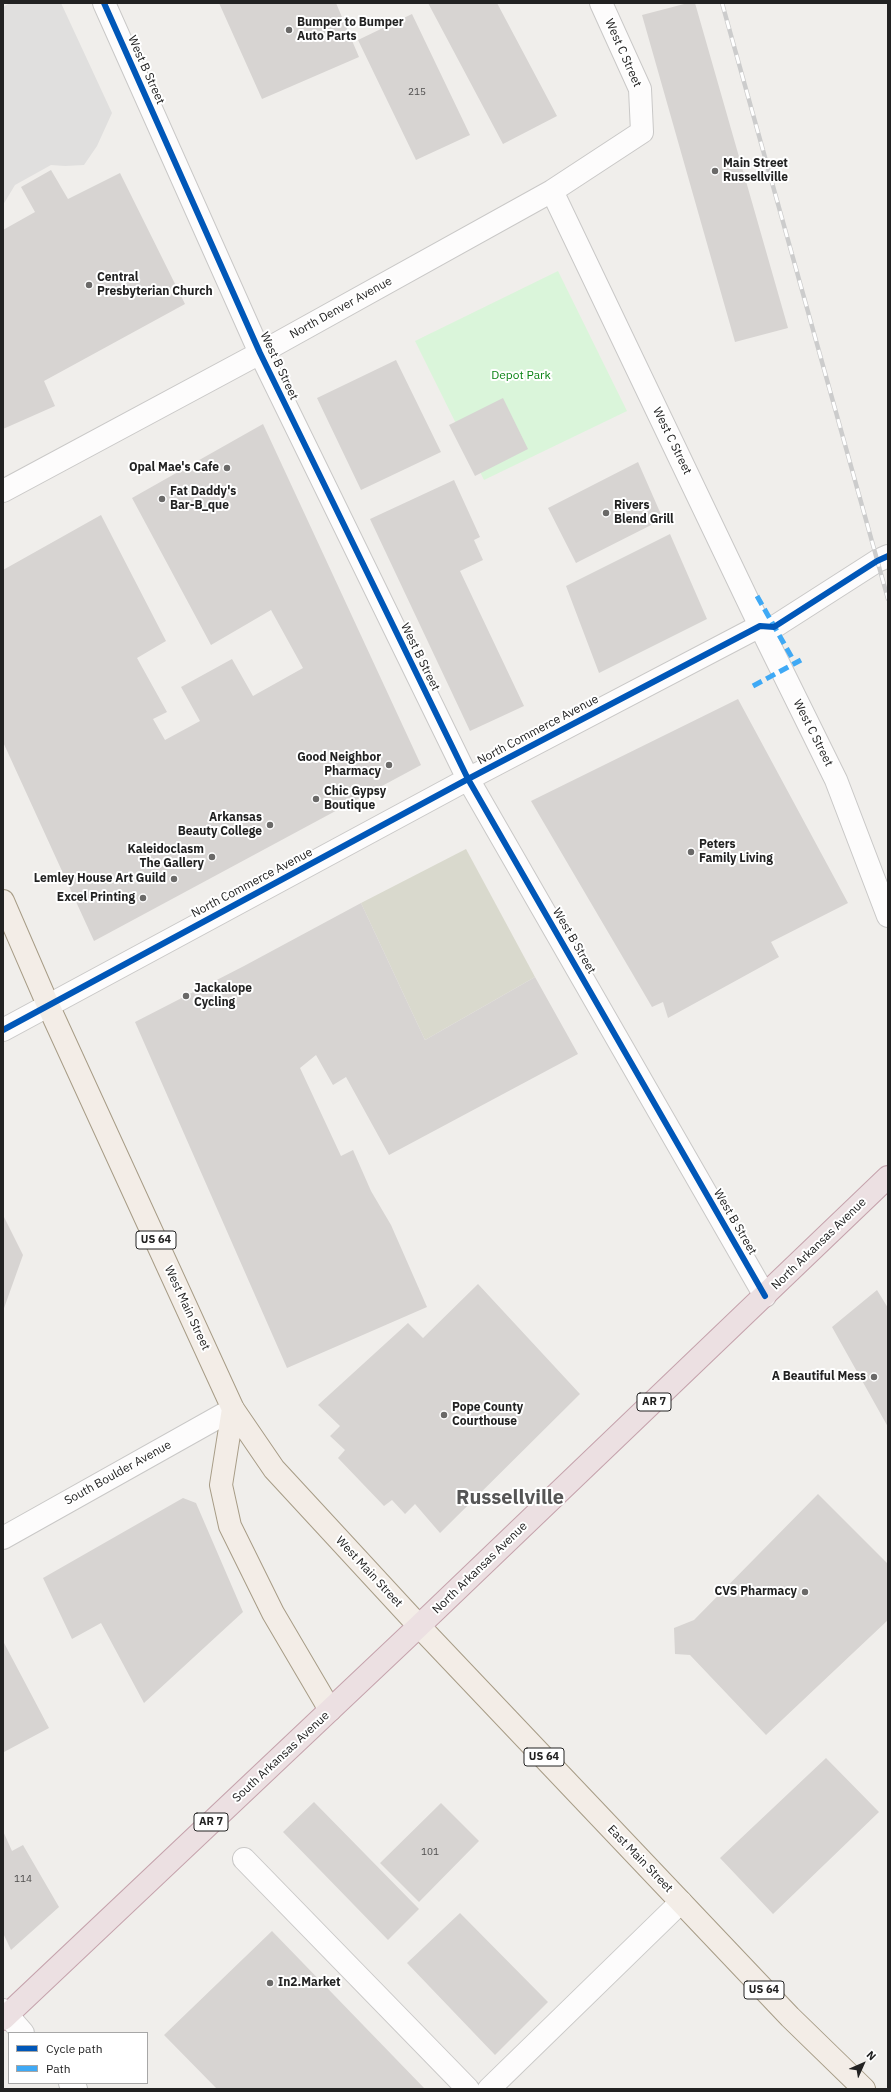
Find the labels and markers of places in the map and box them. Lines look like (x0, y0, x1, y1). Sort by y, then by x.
place label: Bumper to Bumper Auto Parts (297, 16, 404, 44)
marker: Bumper to Bumper Auto Parts (284, 25, 294, 35)
place label: Main Street Russellville (723, 157, 788, 185)
marker: Main Street Russellville (710, 166, 720, 176)
place label: Central Presbyterian Church (97, 271, 213, 299)
marker: Central Presbyterian Church (84, 280, 94, 290)
place label: Opal Mae's Cafe (129, 461, 219, 475)
marker: Opal Mae's Cafe (222, 463, 232, 473)
place label: Fat Daddy's Bar-B_que (170, 485, 236, 513)
marker: Fat Daddy's Bar-B_que (157, 494, 167, 504)
place label: Rivers Blend Grill (614, 499, 674, 527)
marker: Rivers Blend Grill (601, 508, 611, 518)
place label: Good Neighbor Pharmacy (297, 751, 381, 779)
marker: Good Neighbor Pharmacy (384, 760, 394, 770)
place label: Chic Gypsy Boutique (324, 785, 386, 813)
marker: Chic Gypsy Boutique (311, 794, 321, 804)
place label: Arkansas Beauty College (178, 811, 262, 839)
marker: Arkansas Beauty College (265, 820, 275, 830)
place label: Peters Family Living (699, 838, 773, 866)
place label: Kaleidoclasm The Gallery (128, 843, 204, 871)
marker: Peters Family Living (686, 847, 696, 857)
marker: Kaleidoclasm The Gallery (207, 852, 217, 862)
place label: Lemley House Art Guild (34, 872, 166, 886)
marker: Lemley House Art Guild (169, 874, 179, 884)
place label: Excel Printing (57, 891, 135, 905)
marker: Excel Printing (138, 893, 148, 903)
place label: Jackalope Cycling (194, 982, 252, 1010)
marker: Jackalope Cycling (181, 991, 191, 1001)
place label: A Beautiful Mess (772, 1370, 866, 1384)
marker: A Beautiful Mess (869, 1372, 879, 1382)
place label: Pope County Courthouse (452, 1401, 523, 1429)
marker: Pope County Courthouse (439, 1410, 449, 1420)
place label: CVS Pharmacy (715, 1585, 797, 1599)
marker: CVS Pharmacy (800, 1587, 810, 1597)
place label: In2.Market (278, 1976, 341, 1990)
marker: In2.Market (265, 1978, 275, 1988)

